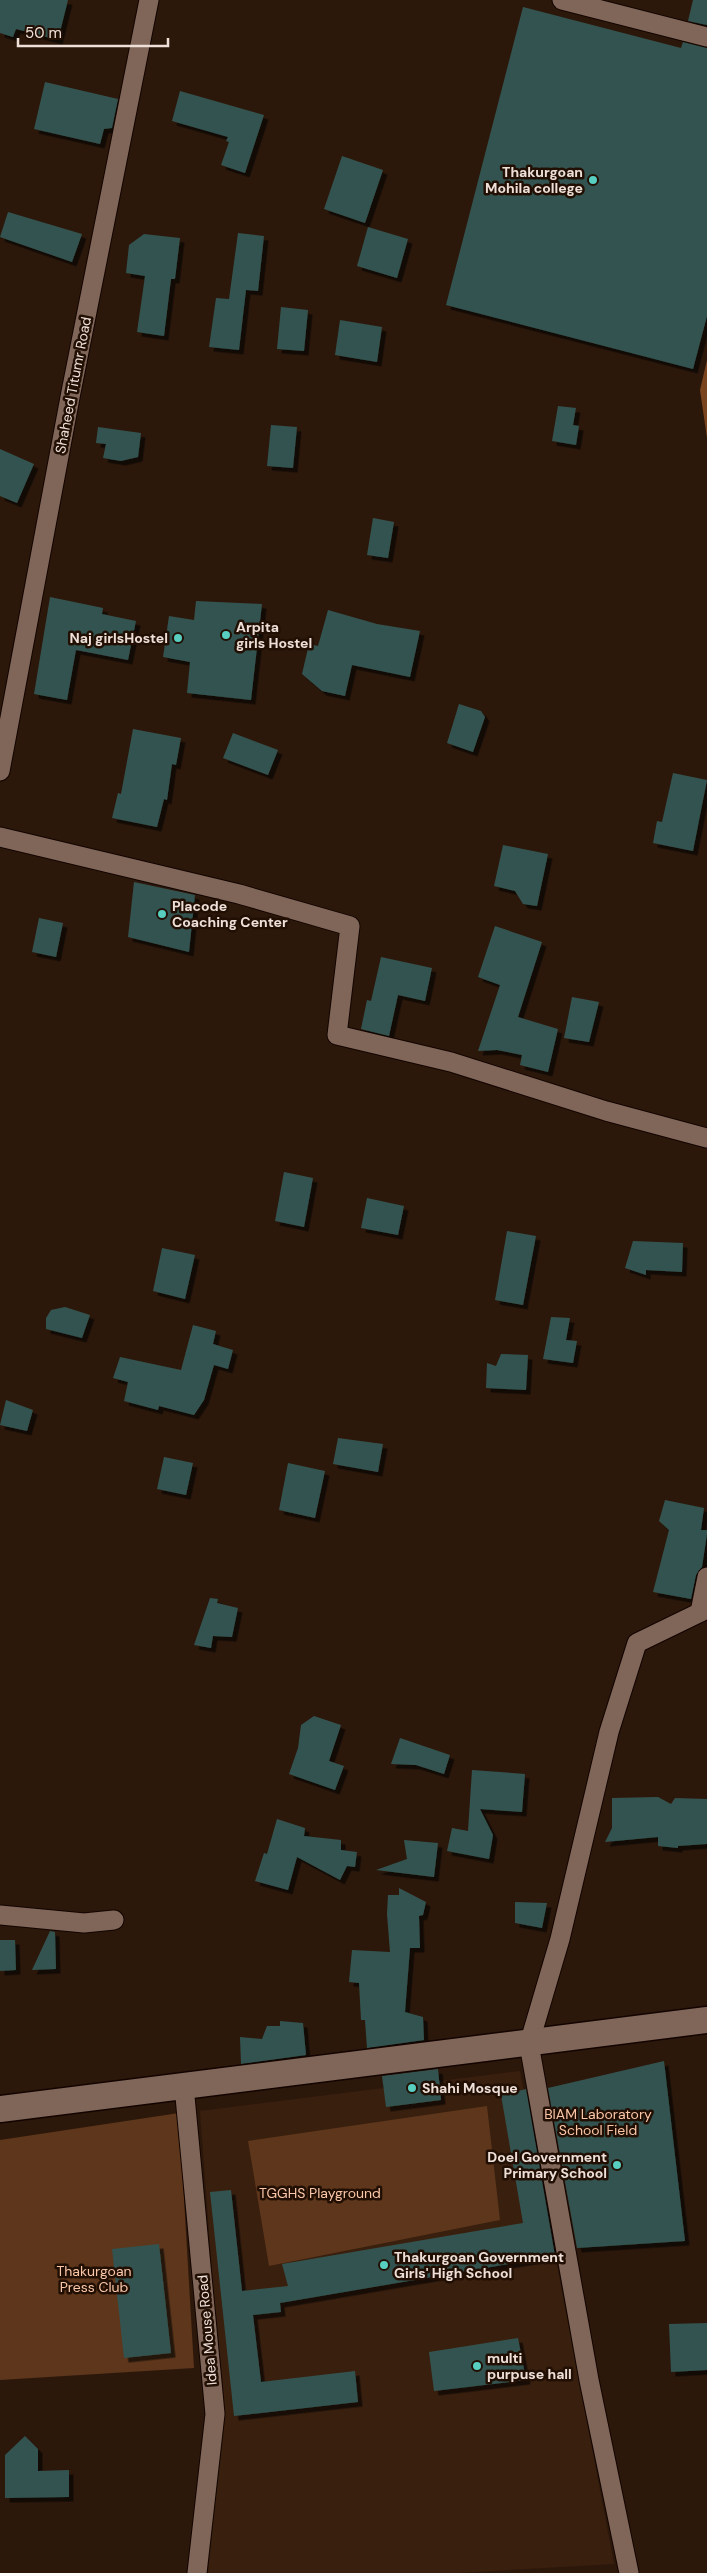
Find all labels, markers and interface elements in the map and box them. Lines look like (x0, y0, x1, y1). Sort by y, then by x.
scale bar (18, 15, 168, 47)
text: 50 m (25, 23, 62, 43)
place label: Thakurgoan Mohila college (485, 163, 583, 197)
marker: Thakurgoan Mohila college (587, 174, 599, 186)
street label: Shaheed Titumr Road (51, 315, 95, 455)
place label: Arpita girls Hostel (236, 618, 312, 652)
place label: Naj girlsHostel (70, 629, 168, 647)
marker: Arpita girls Hostel (220, 629, 232, 641)
marker: Naj girlsHostel (172, 632, 184, 644)
place label: Placode Coaching Center (172, 897, 288, 931)
marker: Placode Coaching Center (156, 908, 168, 920)
place label: Shahi Mosque (422, 2079, 518, 2097)
marker: Shahi Mosque (406, 2082, 418, 2094)
park label: BIAM Laboratory School Field (544, 2105, 652, 2139)
place label: Doel Government Primary School (487, 2148, 607, 2182)
marker: Doel Government Primary School (611, 2159, 623, 2171)
park label: TGGHS Playground (259, 2184, 381, 2202)
place label: Thakurgoan Government Girls' High School (394, 2248, 564, 2282)
marker: Thakurgoan Government Girls' High School (378, 2259, 390, 2271)
park label: Thakurgoan Press Club (56, 2262, 132, 2296)
street label: Idea Mouse Road (193, 2274, 221, 2386)
place label: multi purpuse hall (487, 2349, 572, 2383)
marker: multi purpuse hall (471, 2360, 483, 2372)

